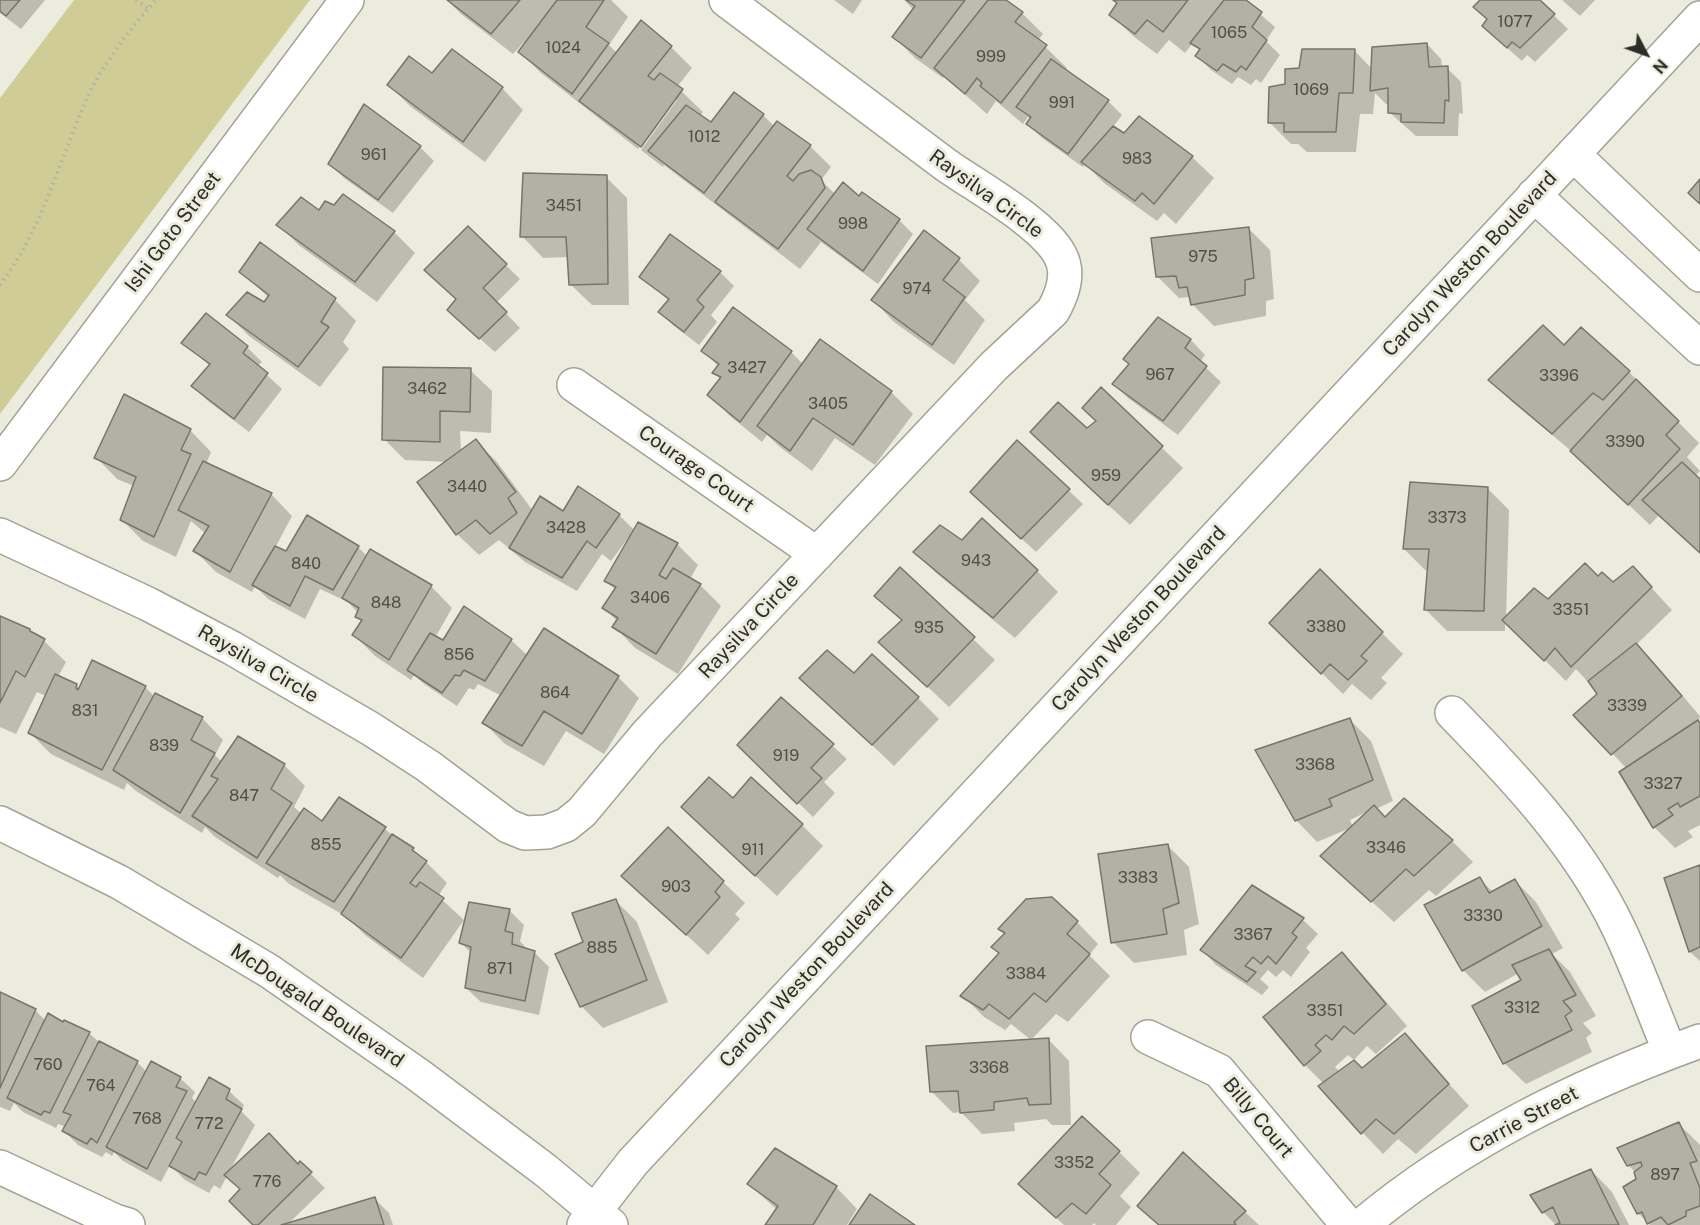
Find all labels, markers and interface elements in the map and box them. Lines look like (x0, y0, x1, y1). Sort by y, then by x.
house number: 1077 (1497, 12, 1533, 32)
house number: 1065 (1211, 23, 1247, 43)
north arrow (1616, 24, 1676, 84)
house number: 1024 (545, 38, 581, 58)
house number: 999 (976, 47, 1006, 67)
text: N (1649, 55, 1671, 77)
house number: 1069 (1293, 80, 1329, 100)
house number: 991 (1049, 93, 1075, 113)
house number: 1012 (688, 127, 720, 147)
house number: 961 (361, 145, 387, 165)
street label: Raysilva Circle (924, 145, 1048, 243)
house number: 983 (1122, 149, 1152, 169)
street label: Carolyn Weston Boulevard (1378, 166, 1562, 362)
street label: Ishi Goto Street (120, 167, 226, 297)
house number: 3451 (546, 196, 582, 216)
house number: 998 (838, 214, 868, 234)
house number: 975 (1188, 247, 1218, 267)
house number: 974 (903, 279, 931, 299)
house number: 3427 (727, 358, 767, 378)
house number: 967 (1145, 365, 1175, 385)
house number: 3396 (1539, 366, 1579, 386)
house number: 3462 (407, 379, 447, 399)
house number: 3405 (808, 394, 848, 414)
street label: Courage Court (634, 420, 758, 518)
house number: 3390 (1605, 432, 1645, 452)
house number: 959 (1091, 466, 1121, 486)
house number: 3440 (447, 477, 487, 497)
house number: 3373 (1427, 508, 1467, 528)
house number: 3428 (546, 518, 586, 538)
street label: Carolyn Weston Boulevard (1047, 521, 1231, 717)
house number: 943 (961, 551, 991, 571)
house number: 840 (291, 554, 321, 574)
street label: Raysilva Circle (694, 568, 804, 684)
house number: 3406 (630, 588, 670, 608)
house number: 848 (371, 593, 401, 613)
house number: 3351 (1553, 600, 1589, 620)
house number: 3380 (1306, 617, 1346, 637)
house number: 935 (914, 618, 944, 638)
street label: Raysilva Circle (193, 620, 323, 708)
house number: 856 (444, 645, 474, 665)
house number: 864 (540, 683, 570, 703)
house number: 3339 (1607, 696, 1647, 716)
house number: 831 (72, 701, 98, 721)
house number: 839 (149, 736, 179, 756)
house number: 919 (773, 746, 799, 766)
house number: 3368 (1295, 755, 1335, 775)
house number: 3327 (1643, 774, 1683, 794)
house number: 847 (229, 786, 259, 806)
house number: 855 (311, 835, 341, 855)
house number: 3346 (1366, 838, 1406, 858)
house number: 911 (741, 840, 765, 860)
house number: 3383 (1118, 868, 1158, 888)
house number: 903 (661, 877, 691, 897)
street label: Carolyn Weston Boulevard (715, 877, 899, 1073)
house number: 3330 (1463, 906, 1503, 926)
house number: 3367 (1233, 925, 1273, 945)
house number: 885 (587, 938, 617, 958)
street label: McDougald Boulevard (226, 939, 408, 1073)
house number: 871 (487, 959, 513, 979)
house number: 3384 (1006, 964, 1046, 984)
house number: 3312 (1504, 998, 1540, 1018)
house number: 3351 (1307, 1001, 1343, 1021)
house number: 760 (34, 1055, 62, 1075)
house number: 3368 (969, 1058, 1009, 1078)
street label: Billy Court (1217, 1073, 1299, 1163)
house number: 764 (86, 1076, 116, 1096)
street label: Carrie Street (1465, 1081, 1583, 1159)
house number: 768 (132, 1109, 162, 1129)
house number: 772 (194, 1114, 224, 1134)
house number: 3352 (1054, 1153, 1094, 1173)
house number: 897 (1650, 1165, 1680, 1185)
house number: 776 (252, 1172, 282, 1192)

